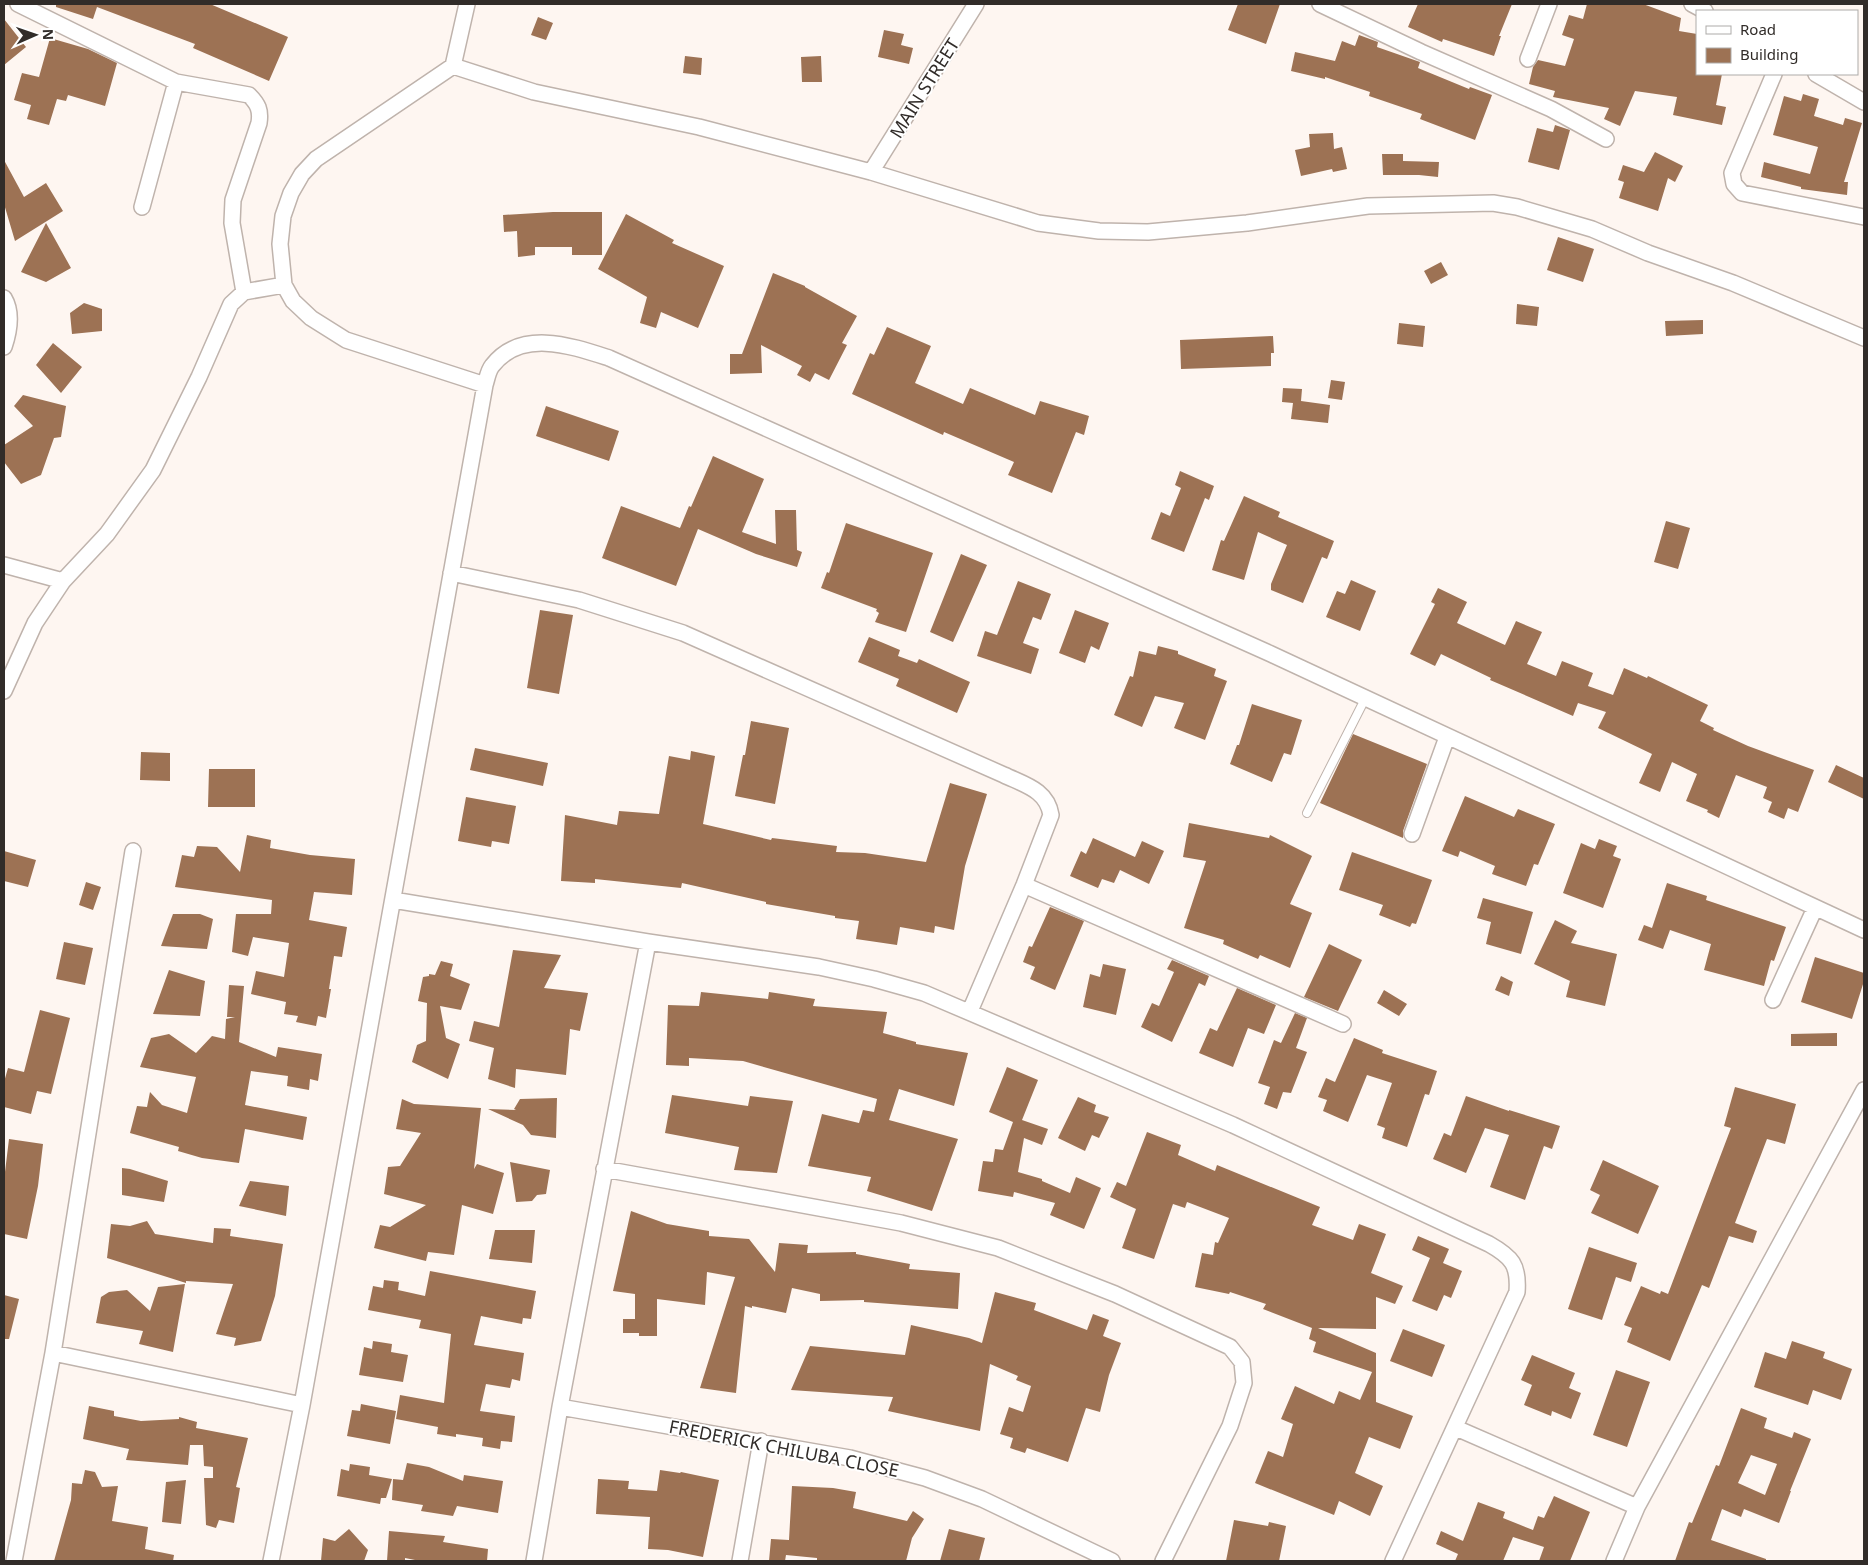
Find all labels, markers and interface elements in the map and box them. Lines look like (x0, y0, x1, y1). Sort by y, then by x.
north arrow (10, 10, 60, 60)
legend (1696, 10, 1858, 75)
text: Road (1740, 19, 1776, 39)
text: N (39, 29, 58, 41)
street label: MAIN STREET (884, 34, 964, 142)
text: Building (1740, 44, 1798, 64)
street label: FREDERICK CHILUBA CLOSE (667, 1414, 901, 1482)

